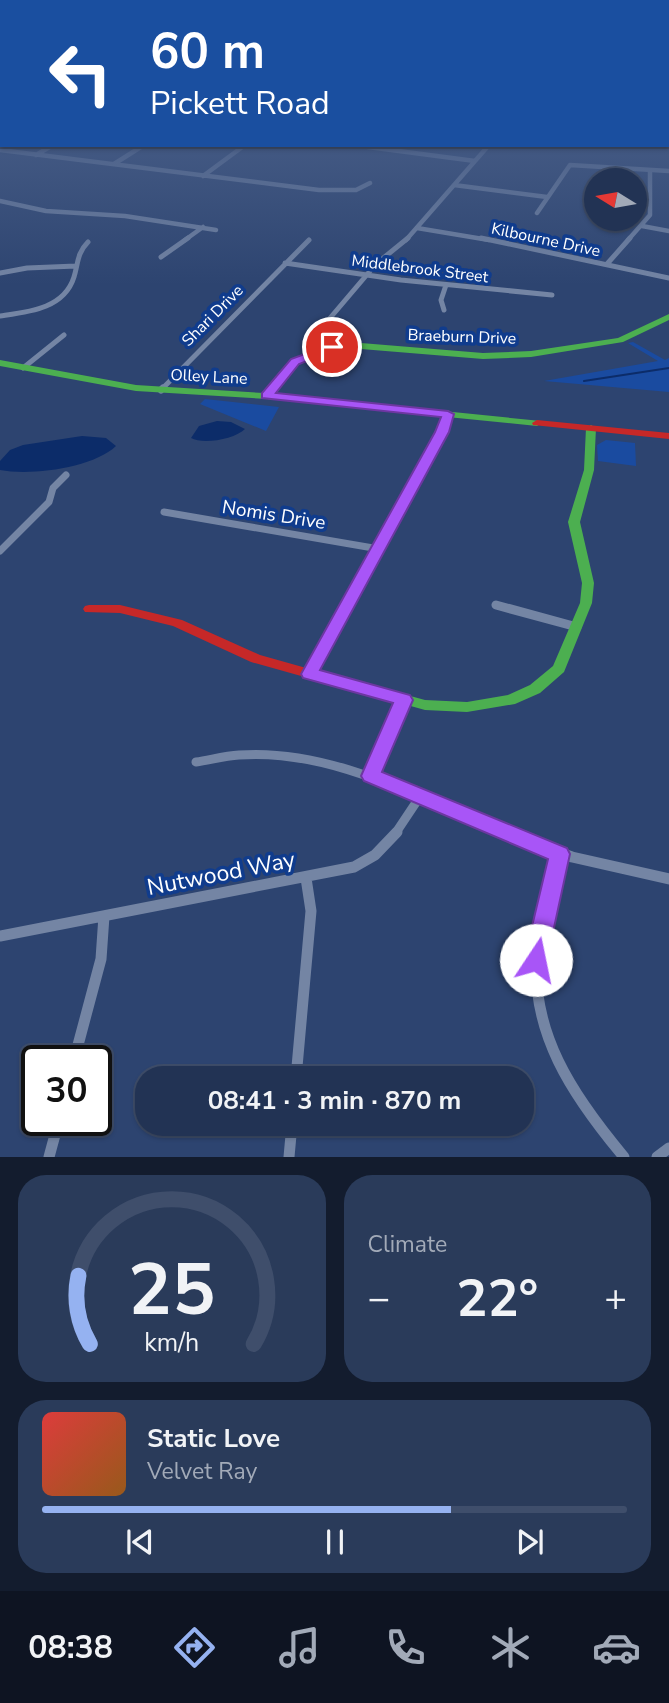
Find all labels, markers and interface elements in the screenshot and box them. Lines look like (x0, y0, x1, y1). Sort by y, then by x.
text: 60 m (150, 18, 265, 85)
icon: left (35, 28, 126, 119)
text: Pickett Road (150, 82, 330, 125)
north arrow (584, 168, 648, 231)
map controls (584, 168, 647, 231)
street label: Kilbourne Drive (489, 218, 602, 262)
street label: Middlebrook Street (350, 250, 490, 288)
street label: Shari Drive (177, 280, 248, 351)
pin (302, 317, 362, 377)
street label: Braeburn Drive (407, 324, 517, 350)
icon: arrive (313, 328, 351, 366)
street label: Olley Lane (170, 364, 248, 390)
street label: Nomis Drive (220, 494, 327, 536)
street label: Nutwood Way (144, 844, 298, 903)
position arrow (499, 923, 573, 997)
speed limit sign: 30 (21, 1045, 112, 1136)
text: 08:41 · 3 min · 870 m (208, 1083, 461, 1118)
text: Climate (368, 1229, 447, 1260)
text: 25 (128, 1241, 215, 1341)
text: 22° (456, 1263, 538, 1334)
text: − (368, 1273, 390, 1324)
text: + (604, 1273, 627, 1324)
text: km/h (144, 1326, 199, 1360)
text: Static Love (147, 1421, 280, 1456)
text: Velvet Ray (147, 1456, 257, 1487)
icon: previous (121, 1523, 159, 1561)
icon: pause (316, 1523, 354, 1561)
icon: next (511, 1523, 549, 1561)
icon: directions (170, 1623, 219, 1672)
icon: music (275, 1623, 324, 1672)
icon: phone (381, 1623, 430, 1672)
icon: climate (486, 1623, 535, 1672)
icon: car (592, 1623, 641, 1672)
text: 08:38 (28, 1626, 113, 1669)

